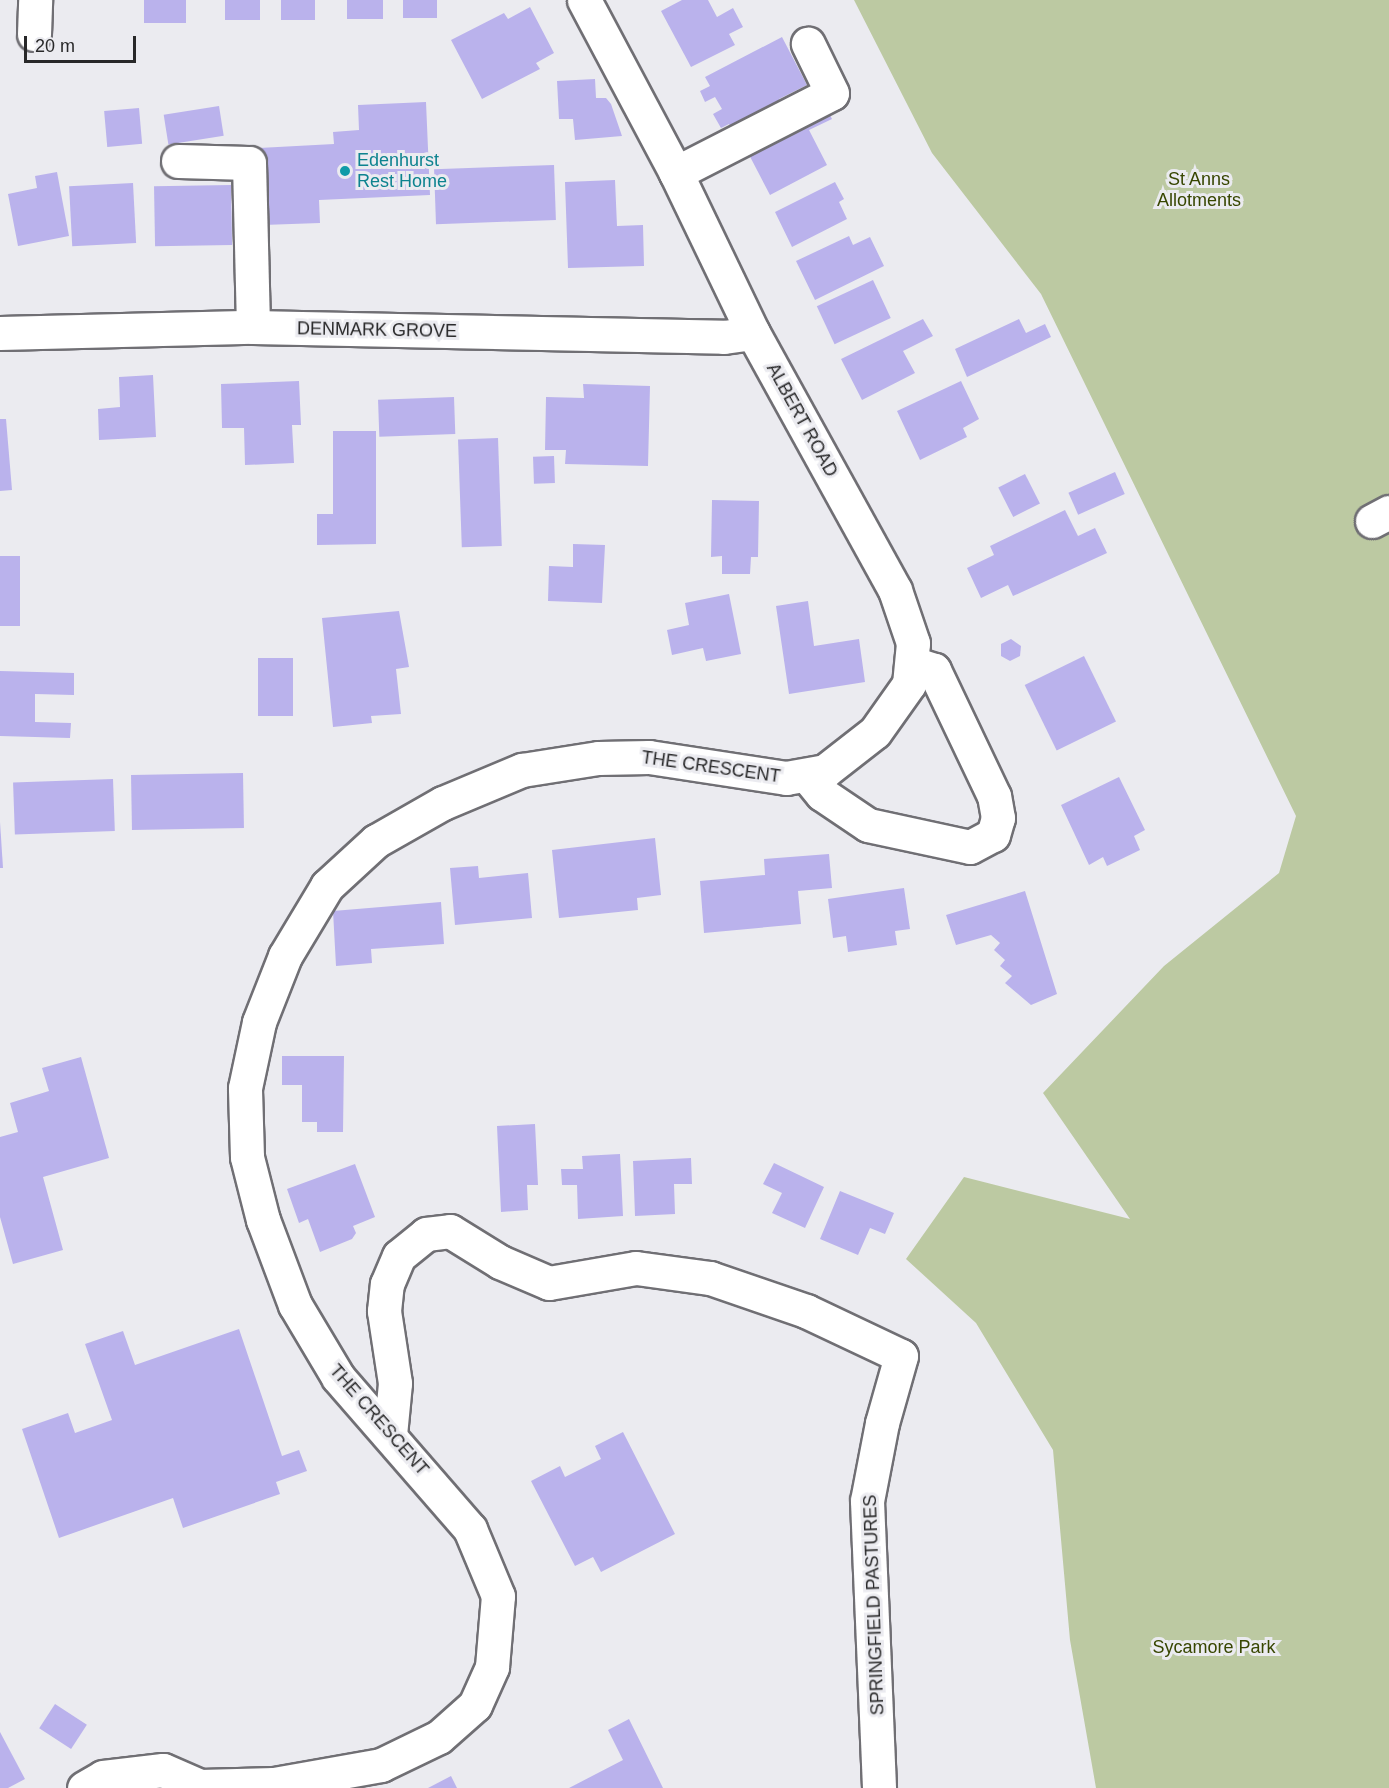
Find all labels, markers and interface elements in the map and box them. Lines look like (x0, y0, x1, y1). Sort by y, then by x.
scale bar (27, 24, 140, 62)
text: 20 m (35, 36, 75, 56)
place label: Edenhurst Rest Home (357, 150, 447, 192)
marker: Edenhurst Rest Home (338, 164, 352, 178)
park label: St Anns Allotments (1157, 169, 1241, 212)
street label: DENMARK GROVE (297, 318, 457, 342)
street label: ALBERT ROAD (762, 359, 842, 481)
street label: THE CRESCENT (640, 747, 782, 787)
street label: THE CRESCENT (325, 1360, 433, 1480)
street label: SPRINGFIELD PASTURES (859, 1494, 889, 1716)
park label: Sycamore Park (1152, 1636, 1276, 1658)

